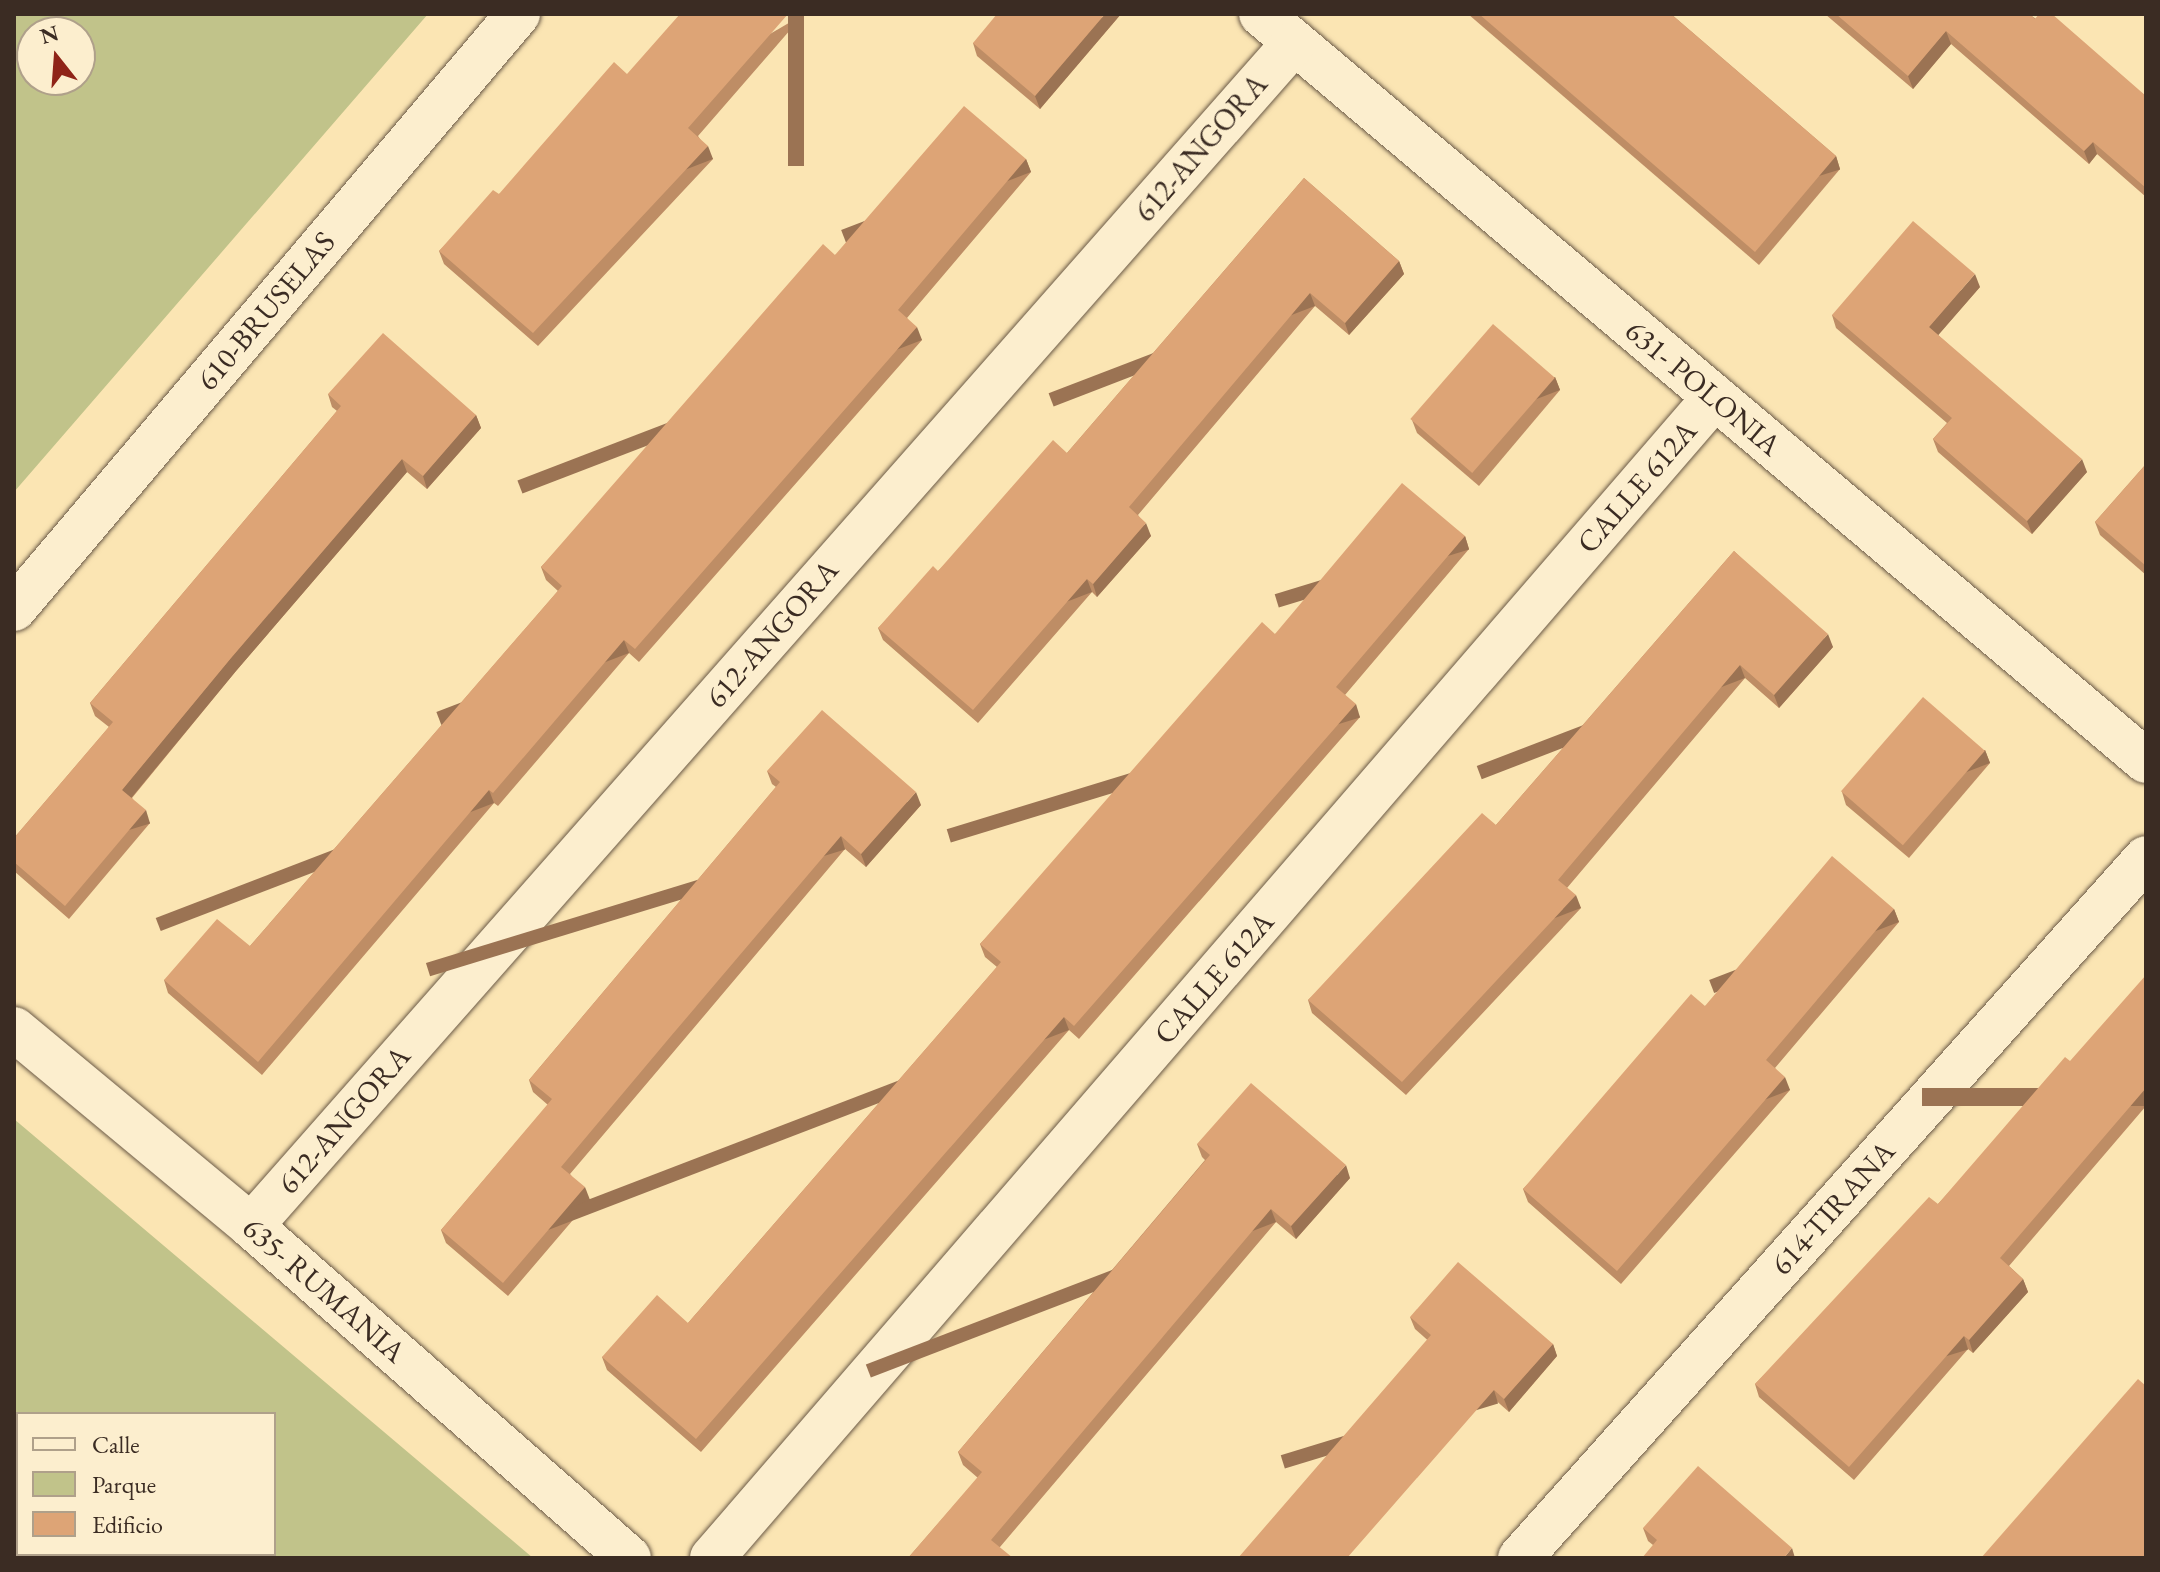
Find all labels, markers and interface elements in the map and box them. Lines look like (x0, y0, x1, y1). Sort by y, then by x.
north arrow (16, 16, 96, 96)
text: N (37, 18, 62, 51)
street label: 612-ANGORA (1127, 67, 1275, 229)
street label: 610-BRUSELAS (189, 224, 343, 398)
street label: 631- POLONIA (1618, 313, 1788, 463)
street label: CALLE 612A (1570, 413, 1704, 561)
street label: 612-ANGORA (698, 553, 846, 715)
street label: CALLE 612A (1147, 904, 1281, 1052)
street label: 612-ANGORA (270, 1039, 418, 1201)
street label: 614-TIRANA (1763, 1134, 1903, 1282)
street label: 635- RUMANIA (235, 1210, 413, 1370)
legend (16, 1412, 276, 1556)
text: Calle (92, 1429, 140, 1460)
text: Parque (92, 1469, 156, 1500)
text: Edificio (92, 1509, 163, 1540)

